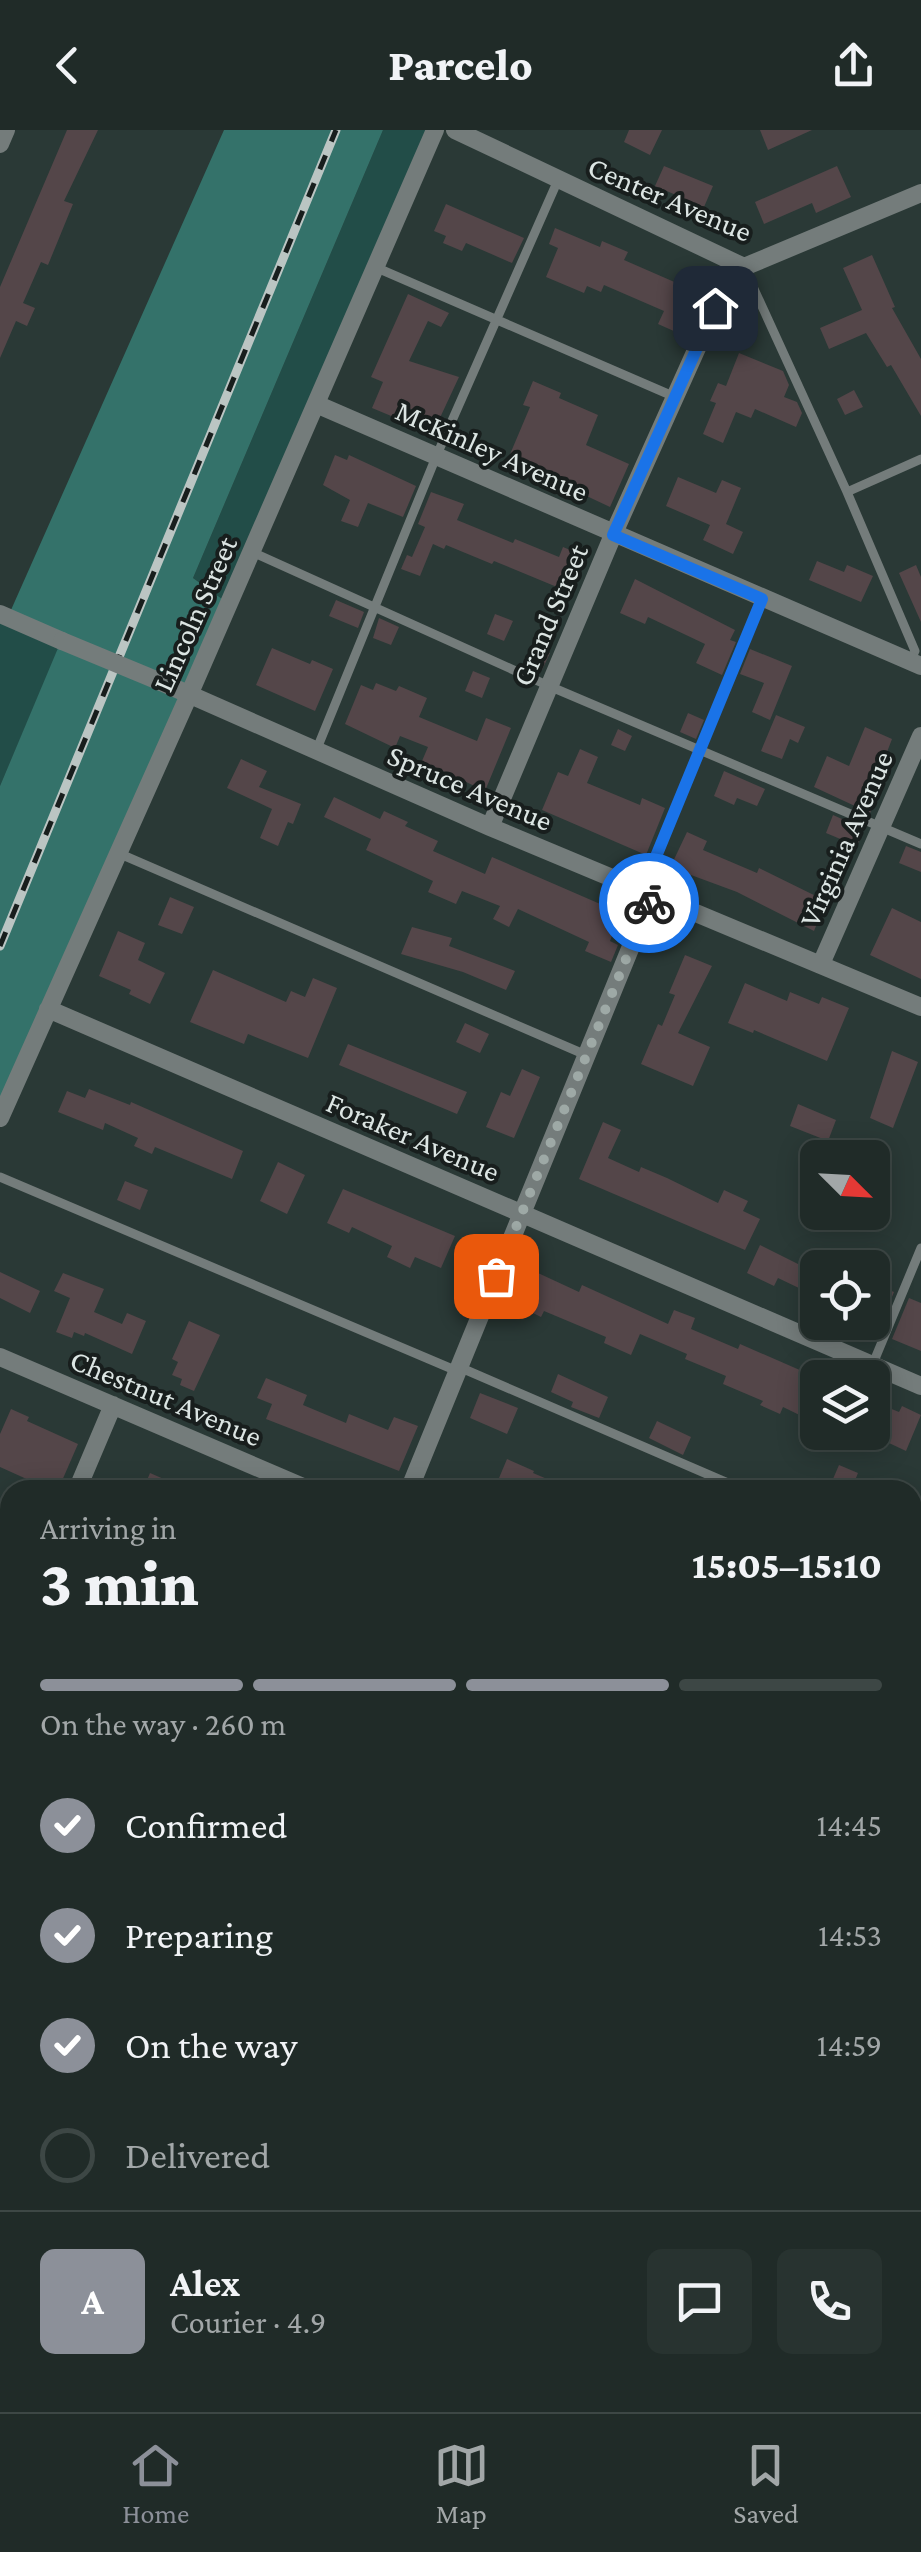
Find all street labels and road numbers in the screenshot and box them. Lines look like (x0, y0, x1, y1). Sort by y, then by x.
street label: Center Avenue (583, 149, 757, 248)
street label: McKinley Avenue (390, 393, 594, 509)
street label: Lincoln Street (146, 530, 244, 696)
street label: Grand Street (505, 538, 595, 691)
street label: Spruce Avenue (382, 738, 558, 838)
street label: Virginia Avenue (792, 746, 900, 932)
street label: Foraker Avenue (322, 1085, 505, 1188)
street label: Chestnut Avenue (66, 1342, 267, 1453)

